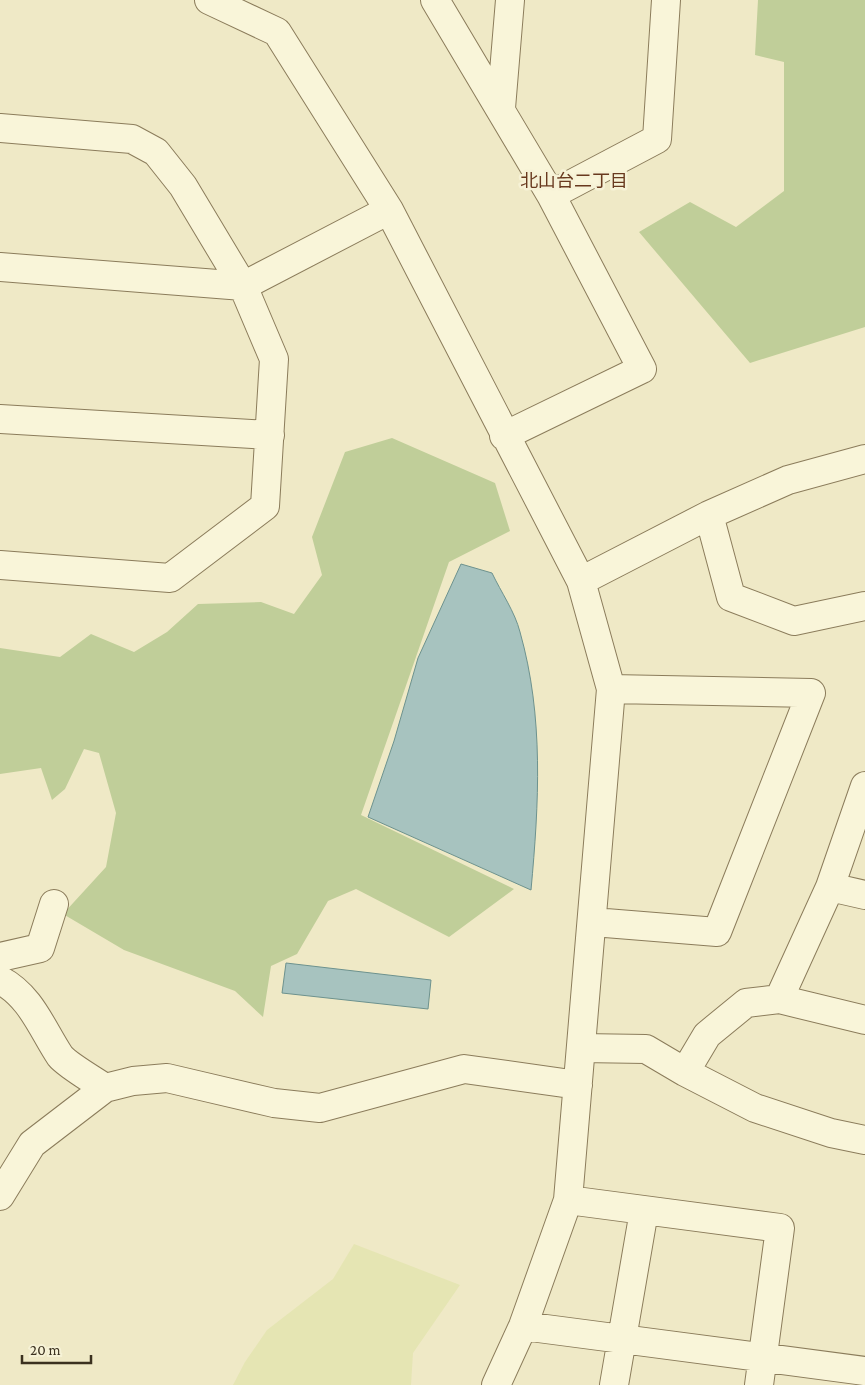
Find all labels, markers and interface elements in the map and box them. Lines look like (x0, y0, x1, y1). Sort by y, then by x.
district label: 北山台二丁目 (520, 171, 628, 191)
scale bar (22, 1332, 91, 1364)
text: 20 m (30, 1342, 61, 1358)

